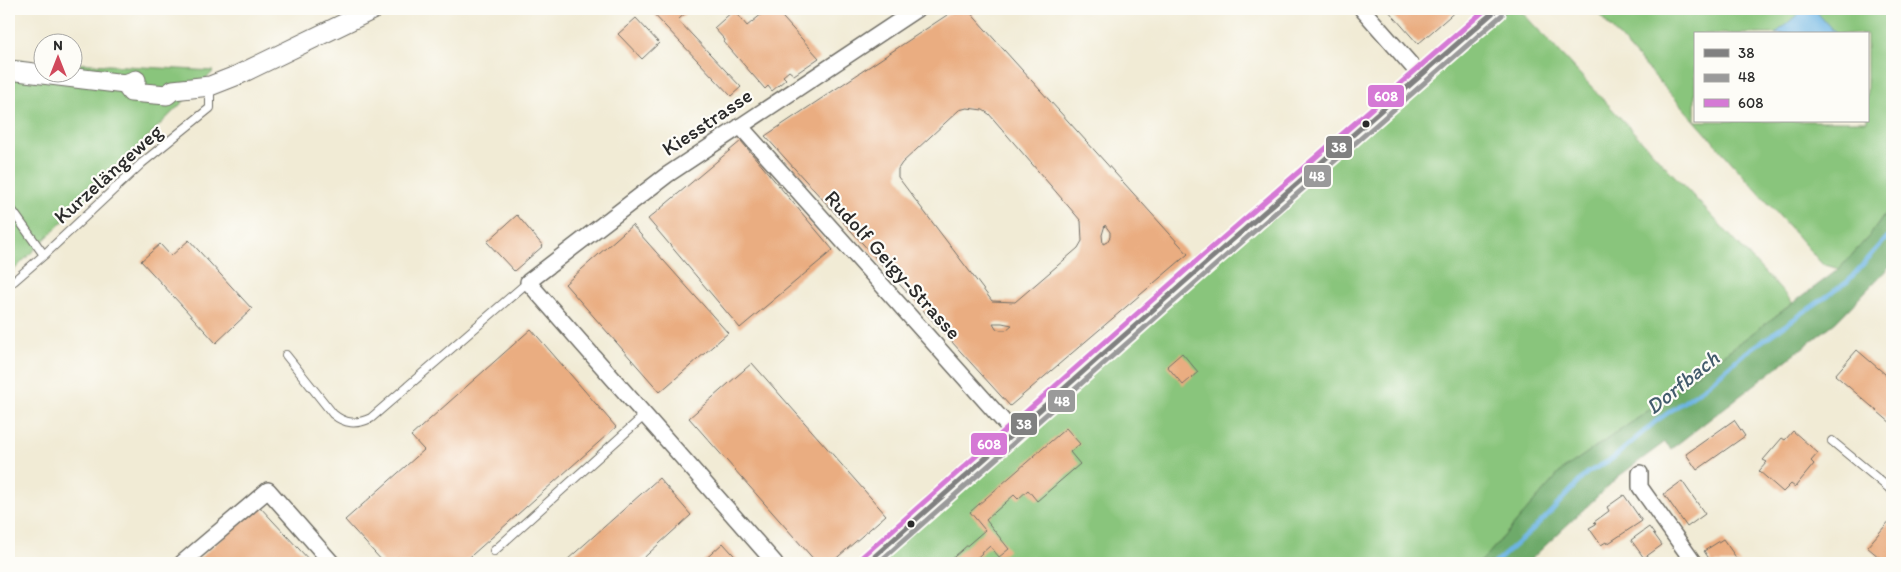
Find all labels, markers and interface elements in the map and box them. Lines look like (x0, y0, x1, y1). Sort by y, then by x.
north arrow (32, 32, 82, 82)
legend (1694, 32, 1868, 122)
text: N (53, 37, 63, 54)
text: 38 (1738, 44, 1754, 62)
text: 48 (1738, 68, 1755, 86)
street label: Kiesstrasse (657, 82, 757, 161)
line badge: 608 (1367, 84, 1405, 108)
text: 608 (1374, 88, 1398, 105)
text: 608 (1738, 94, 1763, 112)
street label: Kurzelängeweg (48, 118, 167, 229)
unlabelled marker (1361, 119, 1371, 129)
line badge: 38 (1325, 135, 1353, 159)
text: 38 (1331, 139, 1347, 156)
line badge: 48 (1303, 164, 1332, 188)
text: 48 (1309, 168, 1325, 185)
street label: Rudolf Geigy-Strasse (820, 185, 967, 344)
water label: Dorfbach (1640, 344, 1725, 420)
line badge: 48 (1047, 389, 1076, 413)
text: 48 (1054, 393, 1070, 410)
line badge: 38 (1010, 412, 1038, 436)
text: 38 (1016, 416, 1032, 433)
line badge: 608 (970, 432, 1008, 456)
text: 608 (977, 436, 1001, 453)
unlabelled marker (906, 519, 916, 529)

